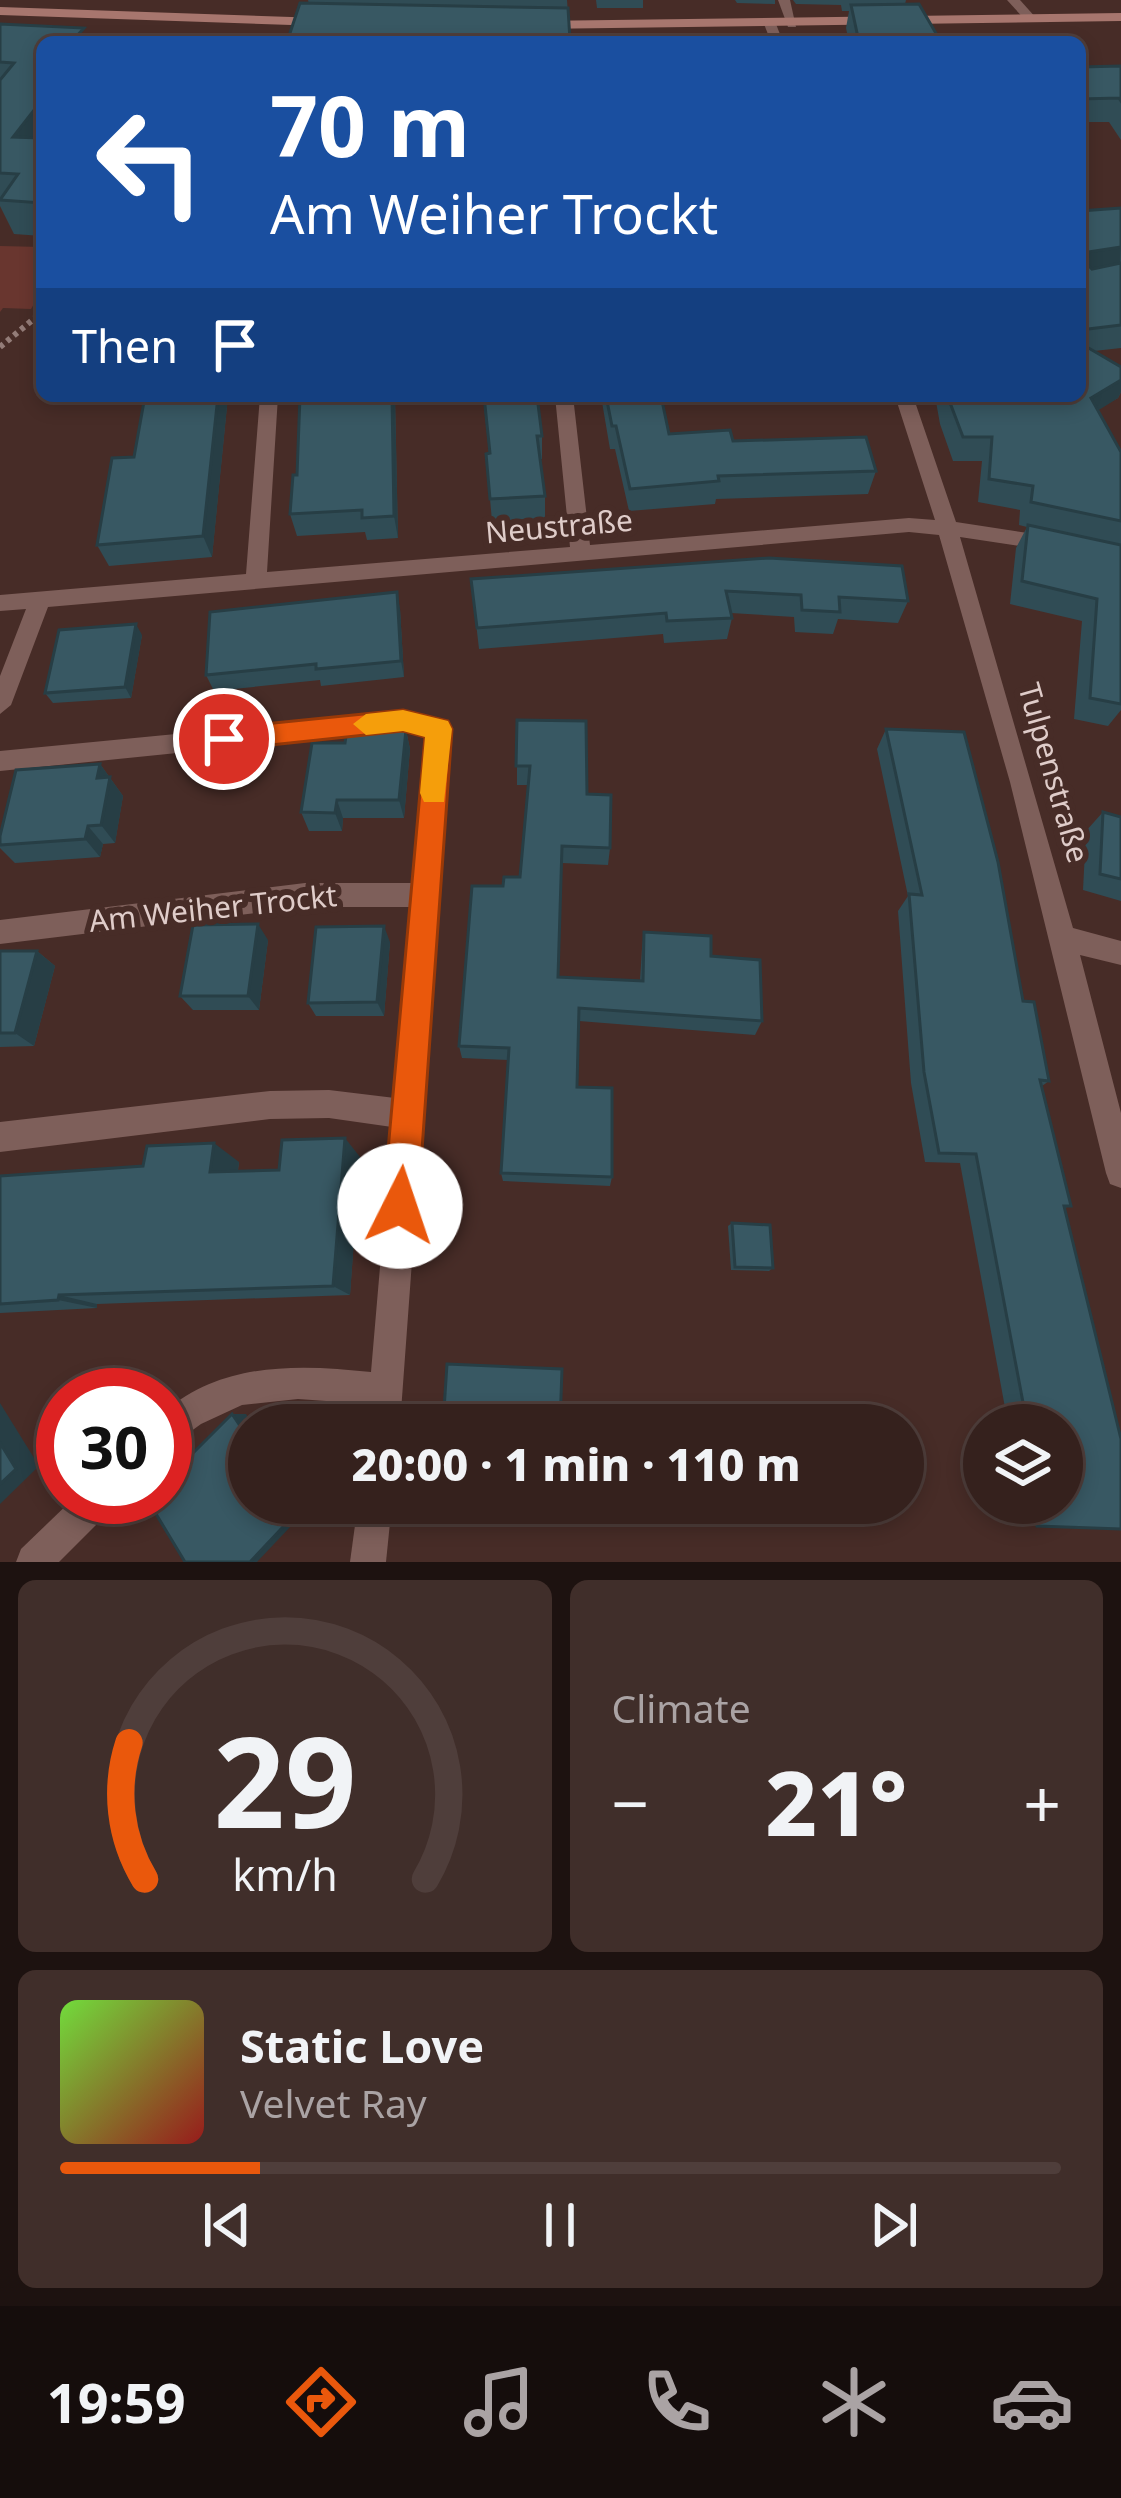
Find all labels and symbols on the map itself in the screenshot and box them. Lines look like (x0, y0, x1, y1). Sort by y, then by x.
street label: Neustraße (483, 499, 634, 552)
street label: Tulpenstraße (1009, 678, 1100, 867)
pin (173, 688, 275, 790)
street label: Am Weiher Trockt (87, 874, 339, 941)
position arrow (337, 1143, 463, 1269)
speed limit sign: 30 (36, 1368, 192, 1524)

